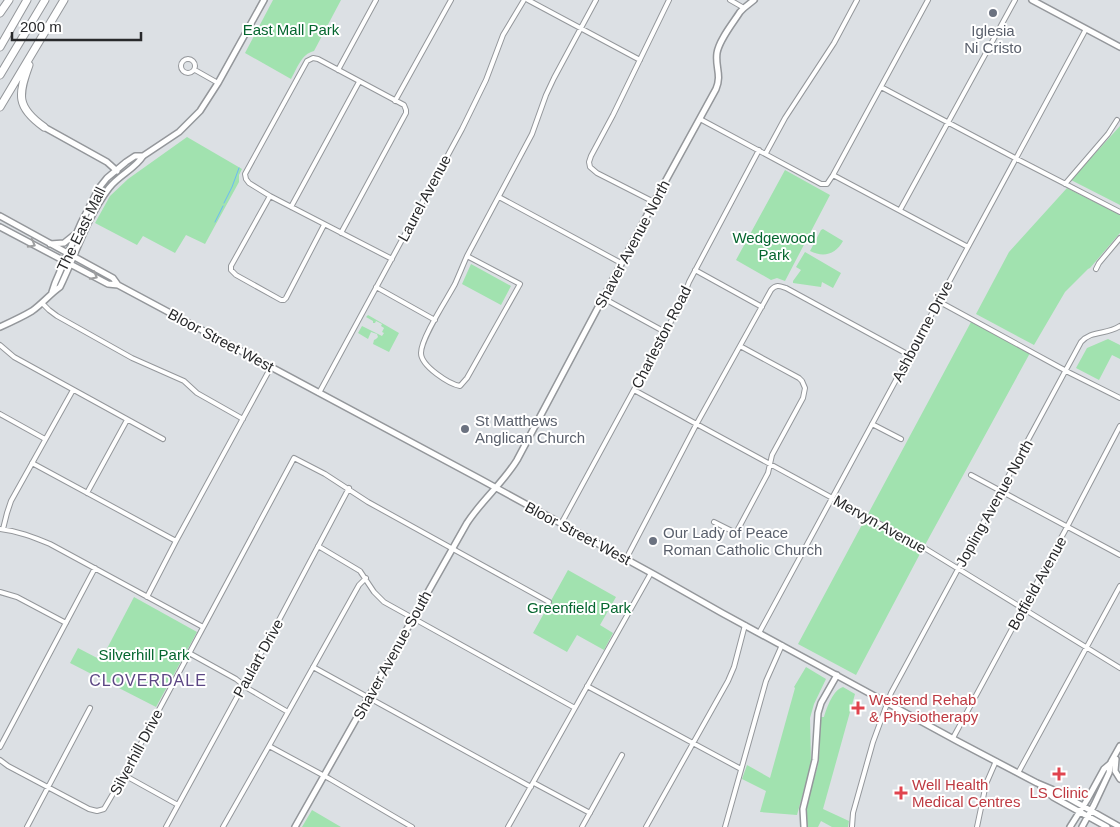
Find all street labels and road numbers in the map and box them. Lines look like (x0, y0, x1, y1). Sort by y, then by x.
street label: Laurel Avenue (394, 152, 454, 244)
street label: Shaver Avenue North (591, 177, 673, 311)
street label: The East Mall (53, 184, 109, 274)
street label: Ashbourne Drive (888, 278, 956, 384)
street label: Charleston Road (628, 283, 694, 391)
street label: Bloor Street West (165, 305, 277, 375)
street label: Jopling Avenue North (952, 437, 1036, 569)
street label: Mervyn Avenue (831, 492, 929, 556)
street label: Bloor Street West (522, 498, 634, 568)
street label: Botfield Avenue (1004, 533, 1070, 633)
street label: Shaver Avenue South (349, 588, 435, 722)
street label: Paulart Drive (230, 616, 286, 700)
street label: Silverhill Drive (106, 706, 166, 798)

